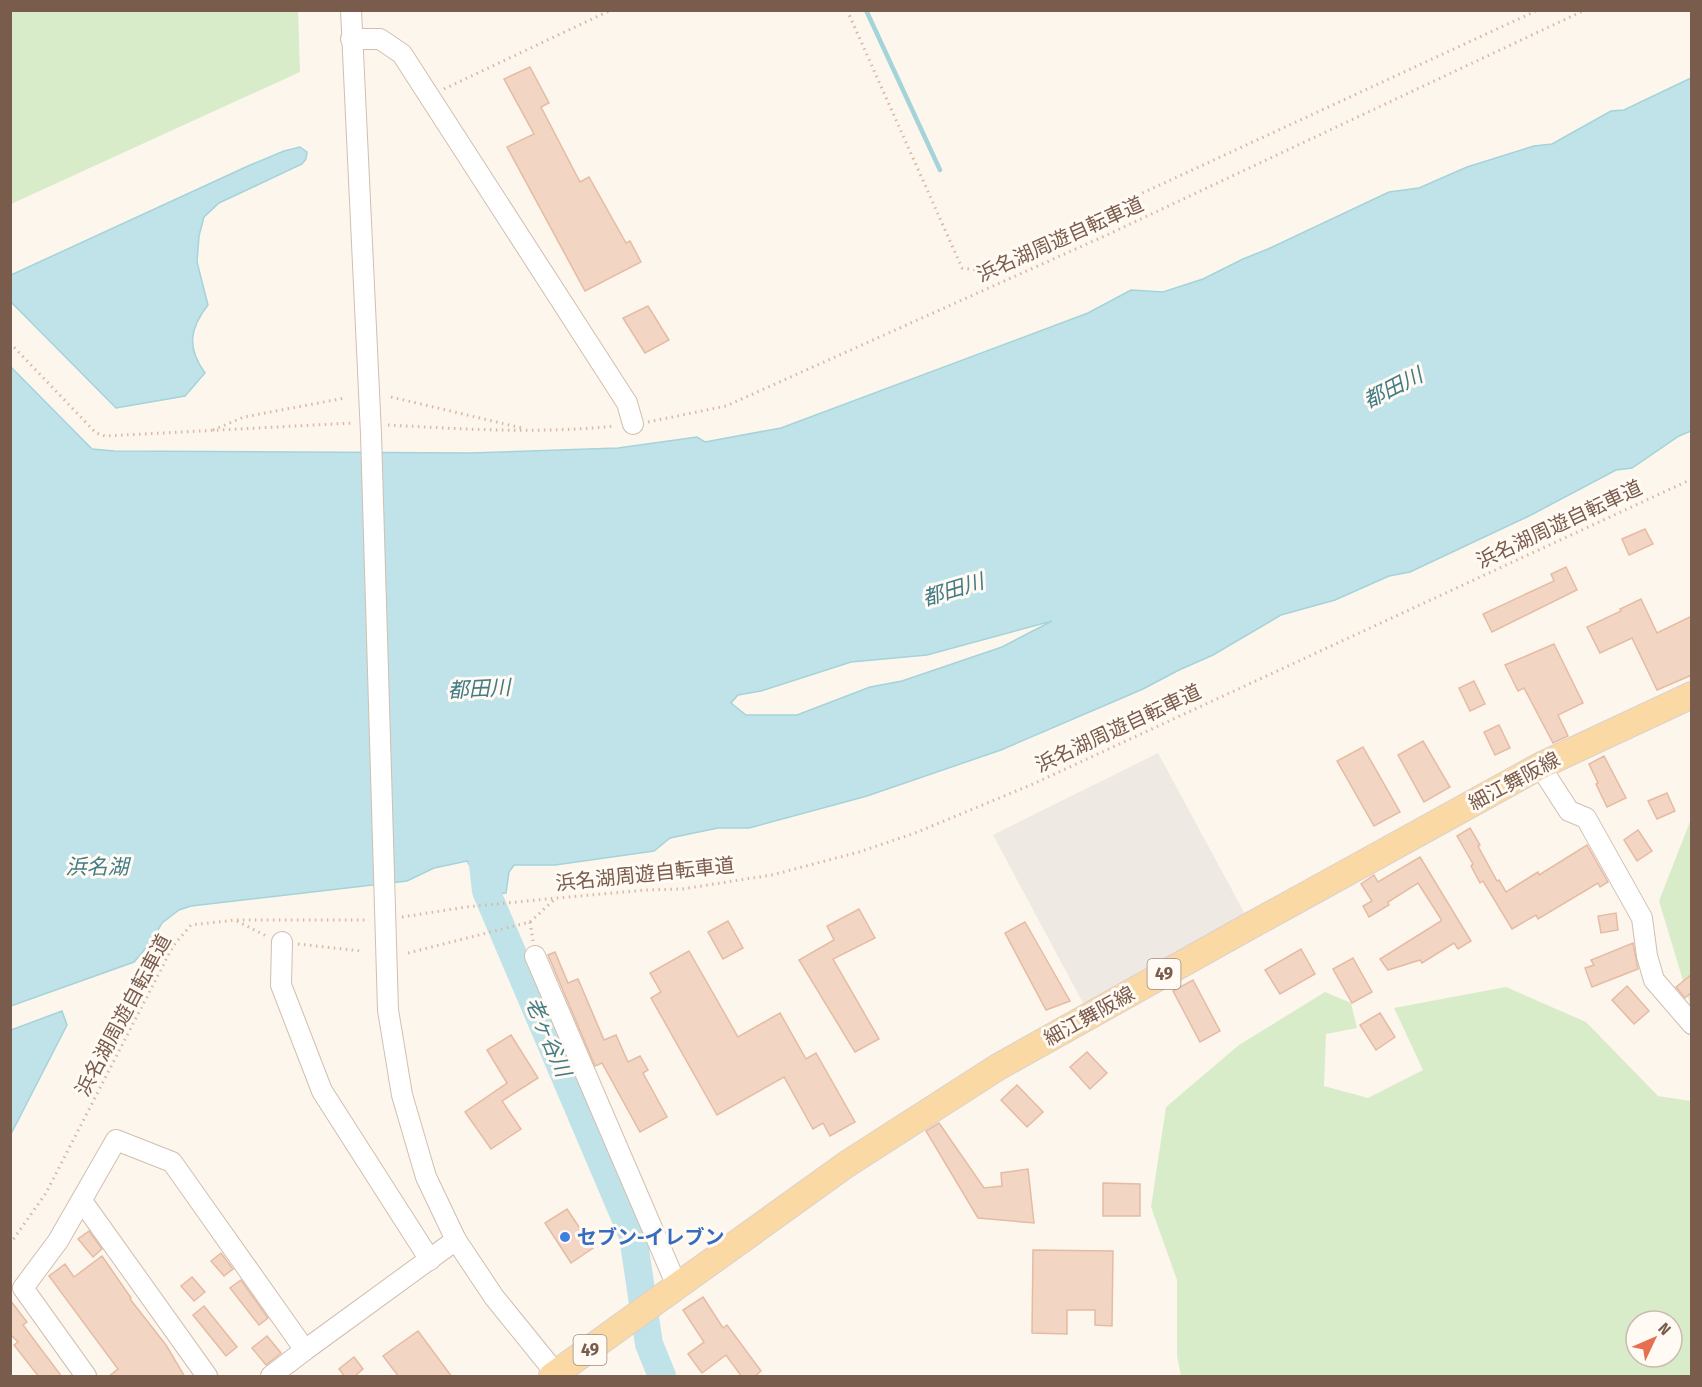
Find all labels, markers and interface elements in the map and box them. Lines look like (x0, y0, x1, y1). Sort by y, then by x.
street label: 浜名湖周遊自転車道 (973, 191, 1147, 287)
water label: 都田川 (1359, 361, 1429, 414)
street label: 浜名湖周遊自転車道 (1472, 475, 1646, 573)
water label: 都田川 (919, 568, 989, 612)
water label: 都田川 (447, 674, 513, 704)
street label: 浜名湖周遊自転車道 (1031, 679, 1205, 777)
street label: 細江舞阪線 (1464, 747, 1564, 815)
street label: 浜名湖周遊自転車道 (554, 853, 736, 895)
water label: 浜名湖 (66, 854, 131, 880)
street label: 浜名湖周遊自転車道 (70, 930, 176, 1100)
road number: 49 (1148, 959, 1180, 989)
street label: 細江舞阪線 (1039, 981, 1139, 1051)
water label: 老ヶ谷川 (520, 993, 577, 1083)
place label: セブン-イレブン (577, 1225, 725, 1249)
marker: セブン-イレブン (558, 1230, 572, 1244)
north arrow (1624, 1309, 1684, 1369)
text: N (1654, 1319, 1675, 1339)
road number: 49 (574, 1335, 606, 1365)

